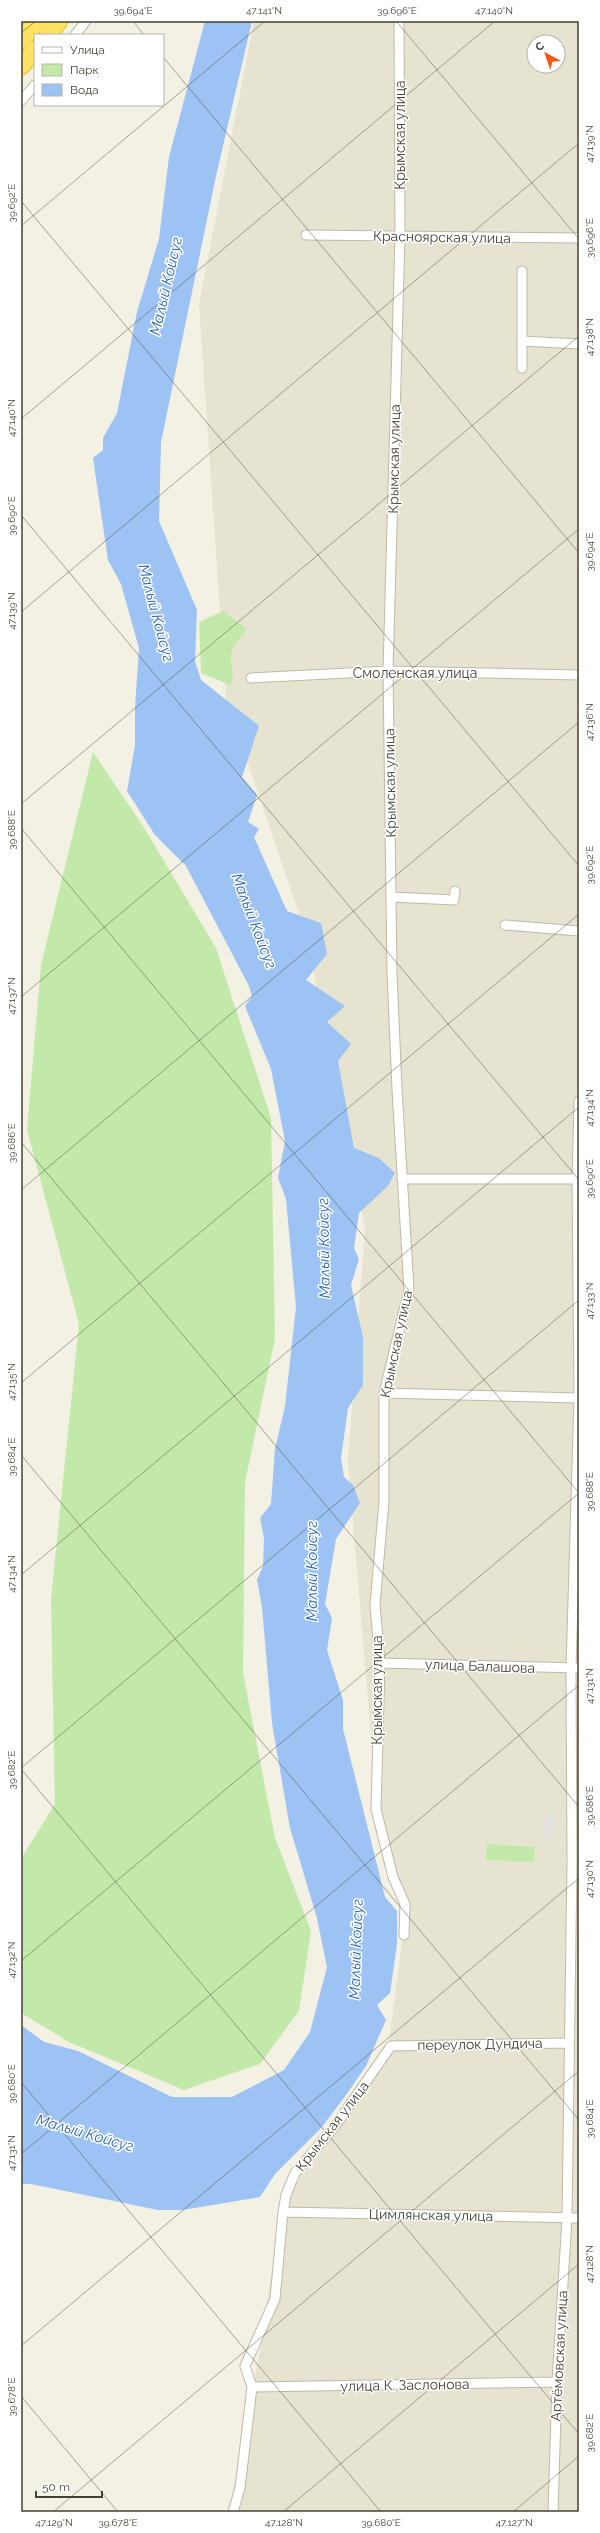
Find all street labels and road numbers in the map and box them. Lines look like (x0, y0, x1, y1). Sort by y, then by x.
street label: Крымская улица (392, 80, 408, 190)
street label: Красноярская улица (373, 228, 511, 246)
street label: Крымская улица (385, 404, 403, 514)
street label: Смоленская улица (353, 665, 477, 681)
street label: Крымская улица (381, 728, 399, 838)
street label: Крымская улица (377, 1289, 415, 1399)
street label: Крымская улица (369, 1635, 385, 1745)
street label: улица Балашова (425, 1656, 535, 1676)
street label: переулок Дундича (417, 2035, 543, 2053)
street label: Крымская улица (292, 2078, 372, 2174)
street label: Цимлянская улица (369, 2206, 493, 2224)
street label: Артёмовская улица (548, 2290, 570, 2422)
street label: улица К. Заслонова (340, 2376, 470, 2394)

